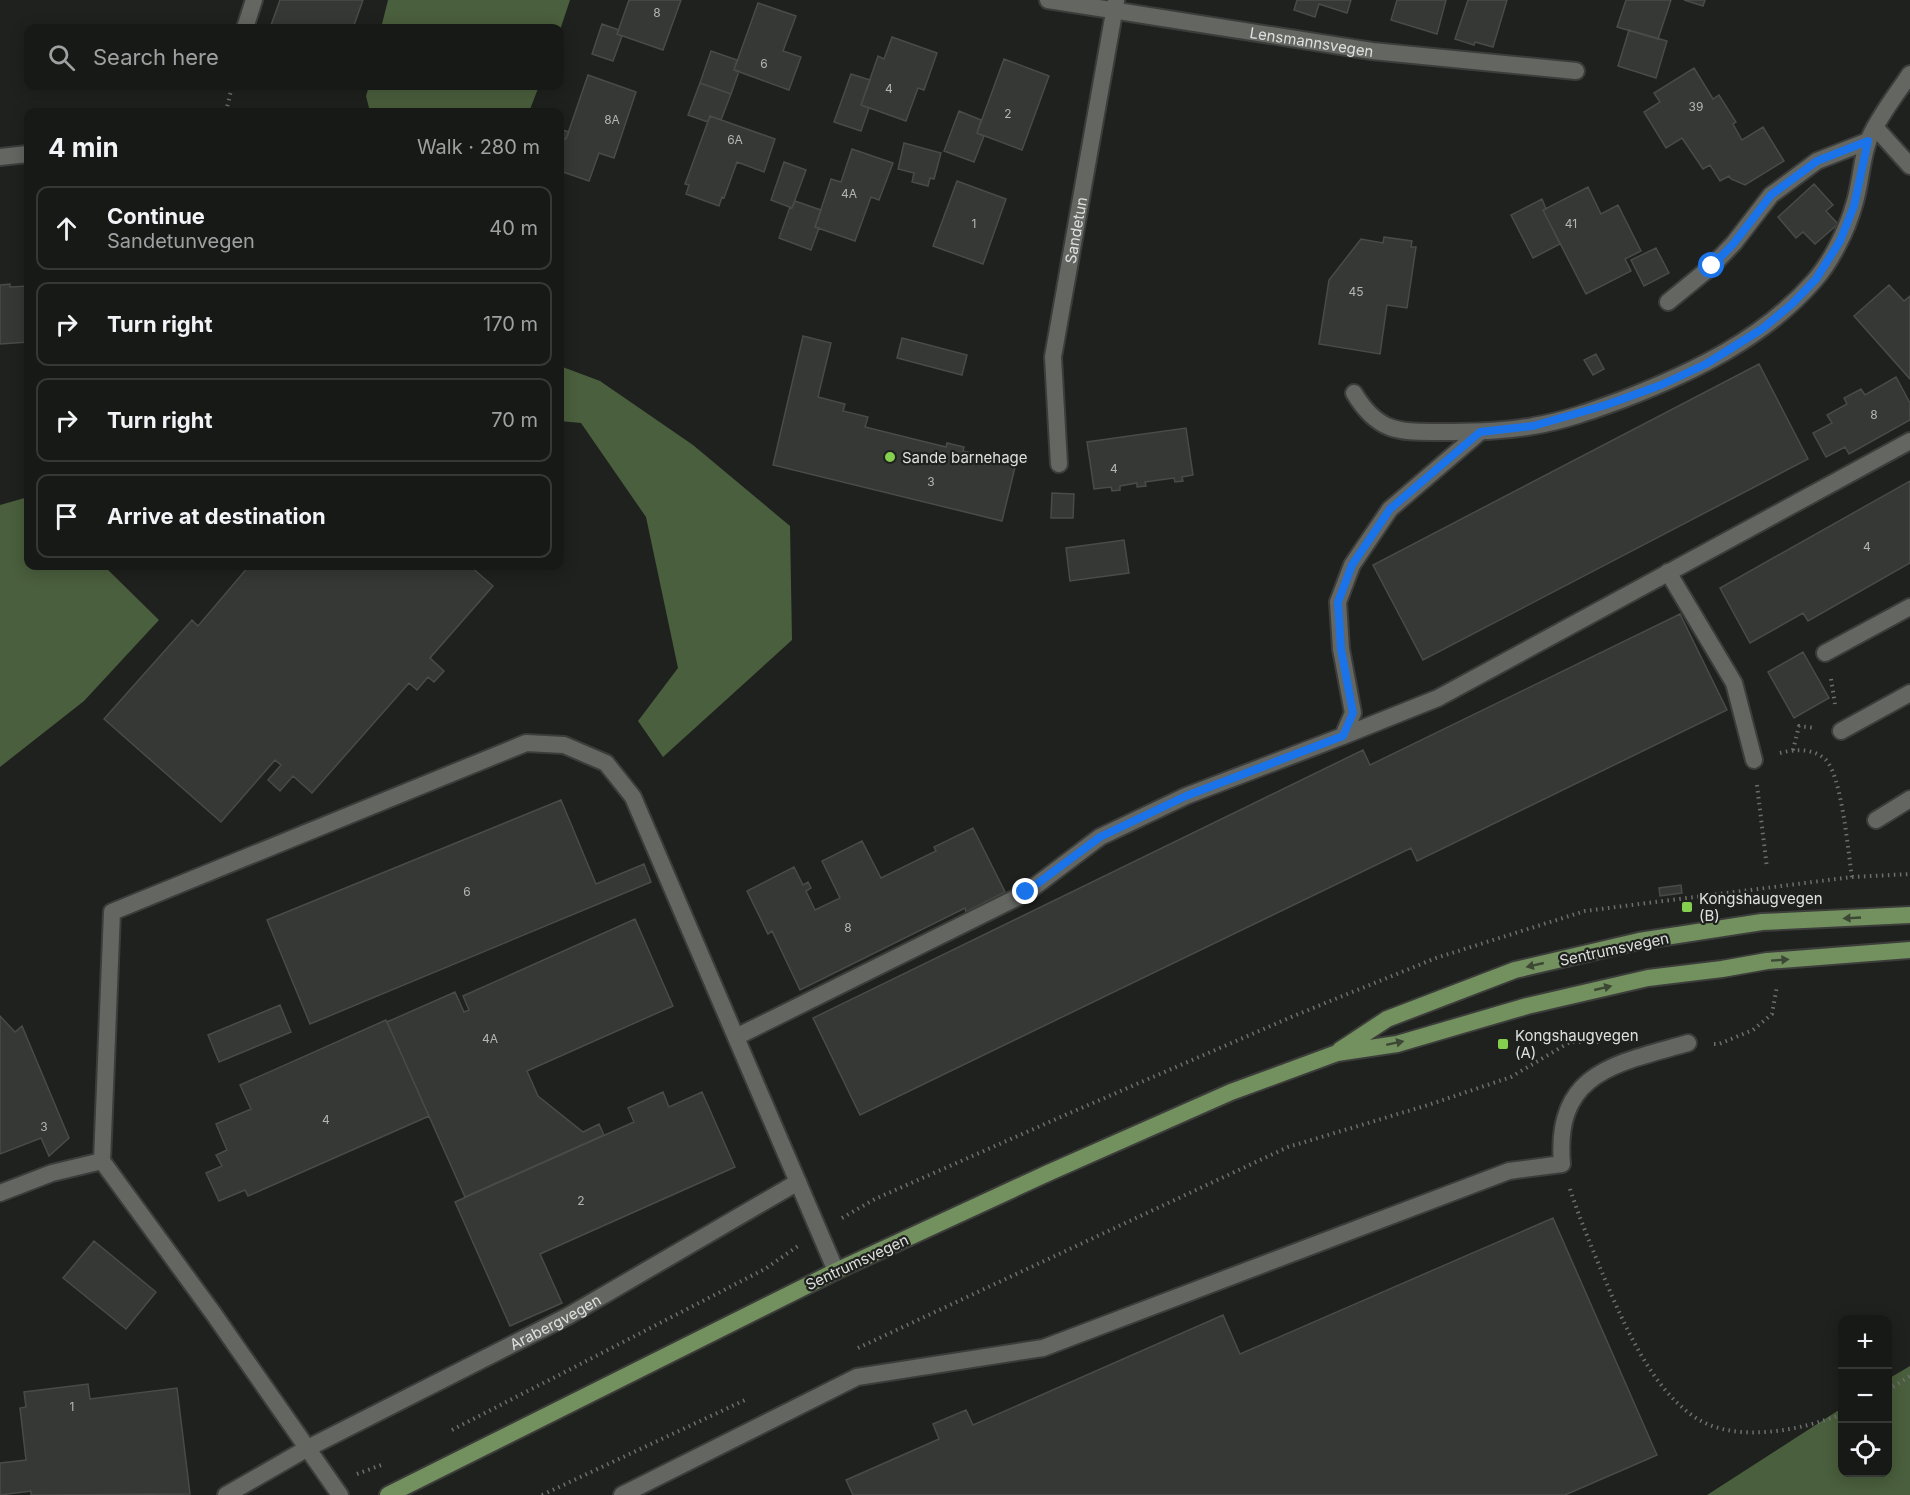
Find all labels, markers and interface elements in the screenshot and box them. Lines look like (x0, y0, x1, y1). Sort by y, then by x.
house number: 8 (653, 5, 661, 20)
street label: Lensmannsvegen (1249, 22, 1375, 61)
search box (24, 24, 564, 90)
icon: search (45, 41, 78, 74)
text: Search here (93, 44, 219, 70)
house number: 6 (760, 56, 768, 71)
house number: 4 (885, 81, 893, 96)
house number: 39 (1689, 99, 1703, 114)
house number: 2 (1004, 106, 1012, 121)
house number: 8A (604, 112, 620, 127)
text: 4 min (48, 132, 119, 163)
house number: 6A (727, 132, 743, 147)
text: Walk · 280 m (417, 135, 540, 159)
house number: 4A (841, 186, 857, 201)
street label: Sandetun (1060, 195, 1091, 265)
text: Continue (107, 203, 205, 229)
icon: ahead (50, 212, 83, 245)
text: 40 m (489, 216, 538, 240)
house number: 1 (972, 216, 976, 231)
house number: 41 (1565, 216, 1577, 231)
text: Sandetunvegen (107, 229, 255, 253)
route start (1698, 252, 1724, 278)
house number: 45 (1348, 284, 1364, 299)
icon: right (50, 308, 83, 341)
text: Turn right (107, 311, 213, 337)
text: 170 m (483, 312, 538, 336)
icon: right (50, 404, 83, 437)
text: Turn right (107, 407, 213, 433)
house number: 8 (1870, 407, 1878, 422)
text: 70 m (491, 408, 538, 432)
place label: Sande barnehage (902, 448, 1028, 467)
marker: Sande barnehage (883, 450, 897, 464)
house number: 4 (1110, 461, 1118, 476)
house number: 3 (927, 474, 935, 489)
icon: arrive (50, 500, 83, 533)
text: Arrive at destination (107, 503, 326, 529)
house number: 4 (1863, 539, 1871, 554)
route end (1012, 878, 1038, 904)
house number: 6 (463, 884, 471, 899)
place label: Kongshaugvegen (B) (1699, 889, 1823, 925)
marker: Kongshaugvegen (B) (1680, 900, 1694, 914)
one-way arrow (1842, 913, 1861, 922)
house number: 8 (844, 920, 852, 935)
street label: Sentrumsvegen (1558, 928, 1670, 970)
one-way arrow (1771, 955, 1790, 965)
one-way arrow (1526, 961, 1544, 971)
one-way arrow (1594, 983, 1613, 992)
place label: Kongshaugvegen (A) (1515, 1026, 1639, 1062)
house number: 4A (482, 1031, 498, 1046)
marker: Kongshaugvegen (A) (1496, 1037, 1510, 1051)
one-way arrow (1385, 1038, 1404, 1047)
house number: 4 (322, 1112, 330, 1127)
house number: 3 (40, 1119, 48, 1134)
house number: 2 (577, 1193, 585, 1208)
street label: Sentrumsvegen (803, 1230, 911, 1294)
street label: Arabergvegen (506, 1290, 604, 1354)
map controls (1838, 1315, 1892, 1477)
button: + (1838, 1315, 1892, 1369)
button: − (1838, 1369, 1892, 1423)
house number: 1 (70, 1399, 74, 1414)
button: locate (1838, 1423, 1892, 1477)

